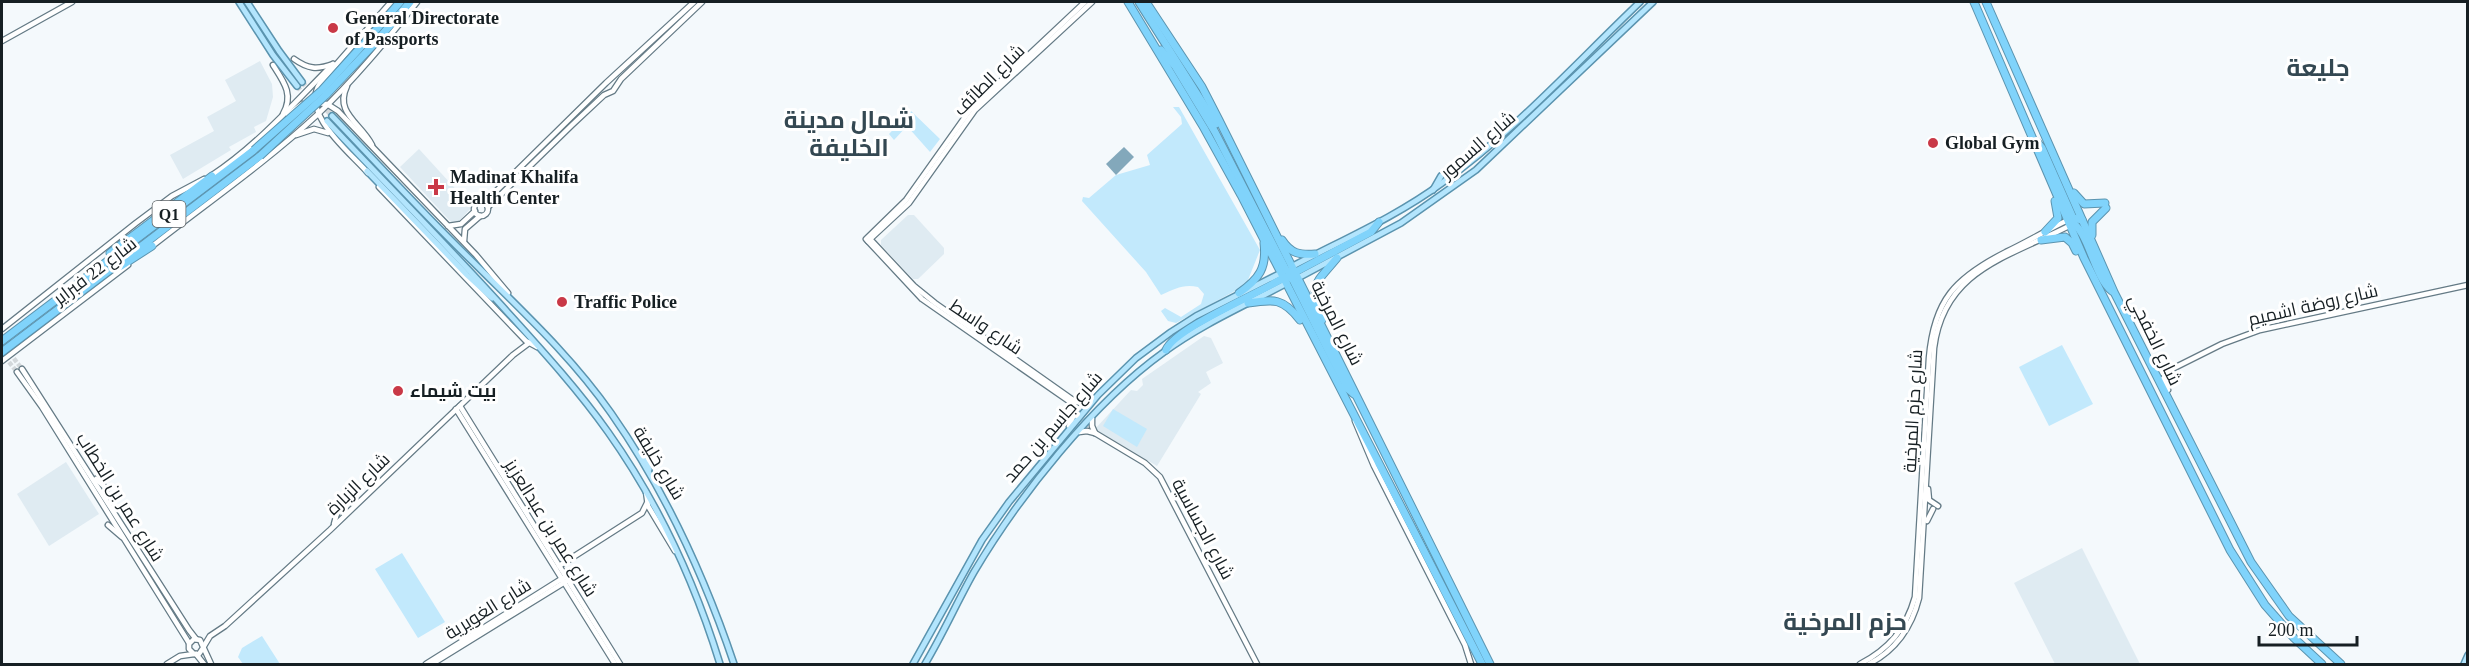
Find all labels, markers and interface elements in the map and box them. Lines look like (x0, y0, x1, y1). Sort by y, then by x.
place label: General Directorate of Passports (345, 8, 499, 49)
marker: General Directorate of Passports (326, 21, 340, 35)
street label: شارع الطائف (949, 40, 1030, 121)
district label: جليعة (2286, 55, 2350, 81)
district label: شمال مدينة الخليفة (784, 107, 914, 161)
street label: شارع السمور (1436, 107, 1521, 185)
place label: Global Gym (1945, 133, 2040, 153)
marker: Global Gym (1926, 136, 1940, 150)
place label: Madinat Khalifa Health Center (450, 167, 579, 208)
marker: Madinat Khalifa Health Center (427, 178, 445, 196)
road number: Q1 (152, 201, 186, 227)
street label: شارع 22 فبراير (49, 233, 142, 311)
street label: شارع المرخية (1305, 277, 1367, 370)
street label: شارع روضة اشميم (2246, 280, 2380, 332)
street label: شارع الخفجي (2121, 291, 2186, 390)
place label: Traffic Police (574, 292, 677, 312)
marker: Traffic Police (555, 295, 569, 309)
street label: شارع واسط (945, 295, 1026, 360)
street label: شارع حزم المرخية (1900, 349, 1928, 473)
street label: شارع جاسم بن حمد (1000, 368, 1108, 488)
place label: بيت شيماء (410, 381, 496, 401)
marker: بيت شيماء (391, 384, 405, 398)
street label: شارع خليفة (628, 423, 689, 504)
street label: شارع عمر بن الخطاب (71, 429, 168, 566)
street label: شارع الزبارة (322, 449, 395, 520)
street label: شارع عمر بن عبدالعزيز (498, 455, 601, 601)
street label: شارع الجساسية (1166, 475, 1238, 584)
street label: شارع الغويرية (441, 575, 536, 645)
district label: حزم المرخية (1783, 609, 1907, 638)
scale bar (2259, 609, 2356, 647)
text: 200 m (2268, 620, 2314, 640)

